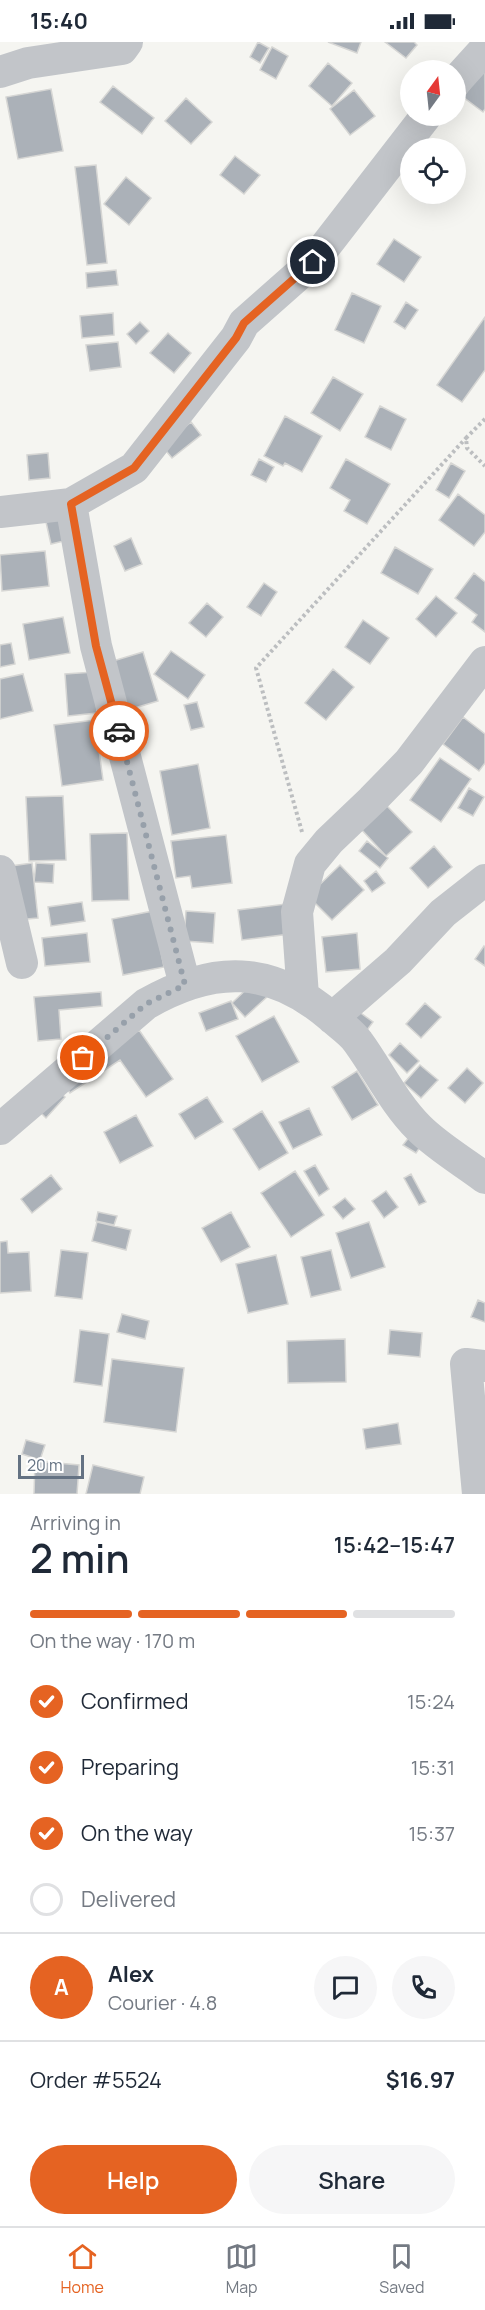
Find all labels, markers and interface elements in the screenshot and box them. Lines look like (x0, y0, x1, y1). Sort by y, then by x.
text: 15:40 (30, 6, 88, 36)
north arrow (400, 60, 466, 126)
map controls (400, 60, 466, 204)
button: locate (400, 138, 466, 204)
pin (287, 236, 338, 287)
icon: home (296, 245, 329, 278)
courier (89, 701, 149, 761)
icon: car (103, 715, 136, 748)
pin (57, 1032, 108, 1083)
icon: bag (66, 1041, 99, 1074)
scale bar (18, 1452, 84, 1480)
text: 20 m (27, 1454, 63, 1476)
text: Arriving in (30, 1509, 121, 1536)
text: 15:42–15:47 (334, 1530, 455, 1560)
text: 2 min (30, 1531, 129, 1585)
text: On the way · 170 m (30, 1627, 195, 1654)
icon: check (30, 1685, 63, 1718)
text: Confirmed (81, 1686, 189, 1716)
text: 15:24 (407, 1688, 455, 1715)
icon: check (30, 1751, 63, 1784)
text: Preparing (81, 1752, 179, 1782)
text: 15:31 (411, 1754, 455, 1781)
icon: check (30, 1817, 63, 1850)
text: On the way (81, 1818, 193, 1848)
text: 15:37 (409, 1820, 455, 1847)
text: Delivered (81, 1884, 176, 1914)
button: chat (314, 1956, 377, 2019)
button: phone (392, 1956, 455, 2019)
text: Alex (108, 1959, 154, 1989)
text: A (54, 1972, 69, 2002)
text: Courier · 4.8 (108, 1989, 217, 2016)
text: Order #5524 (30, 2065, 162, 2095)
text: $16.97 (386, 2065, 455, 2095)
button: Help (30, 2145, 237, 2214)
button: Share (249, 2145, 455, 2214)
tab: Home (61, 2240, 104, 2298)
tab: Map (225, 2240, 258, 2298)
tab: Saved (379, 2240, 424, 2298)

